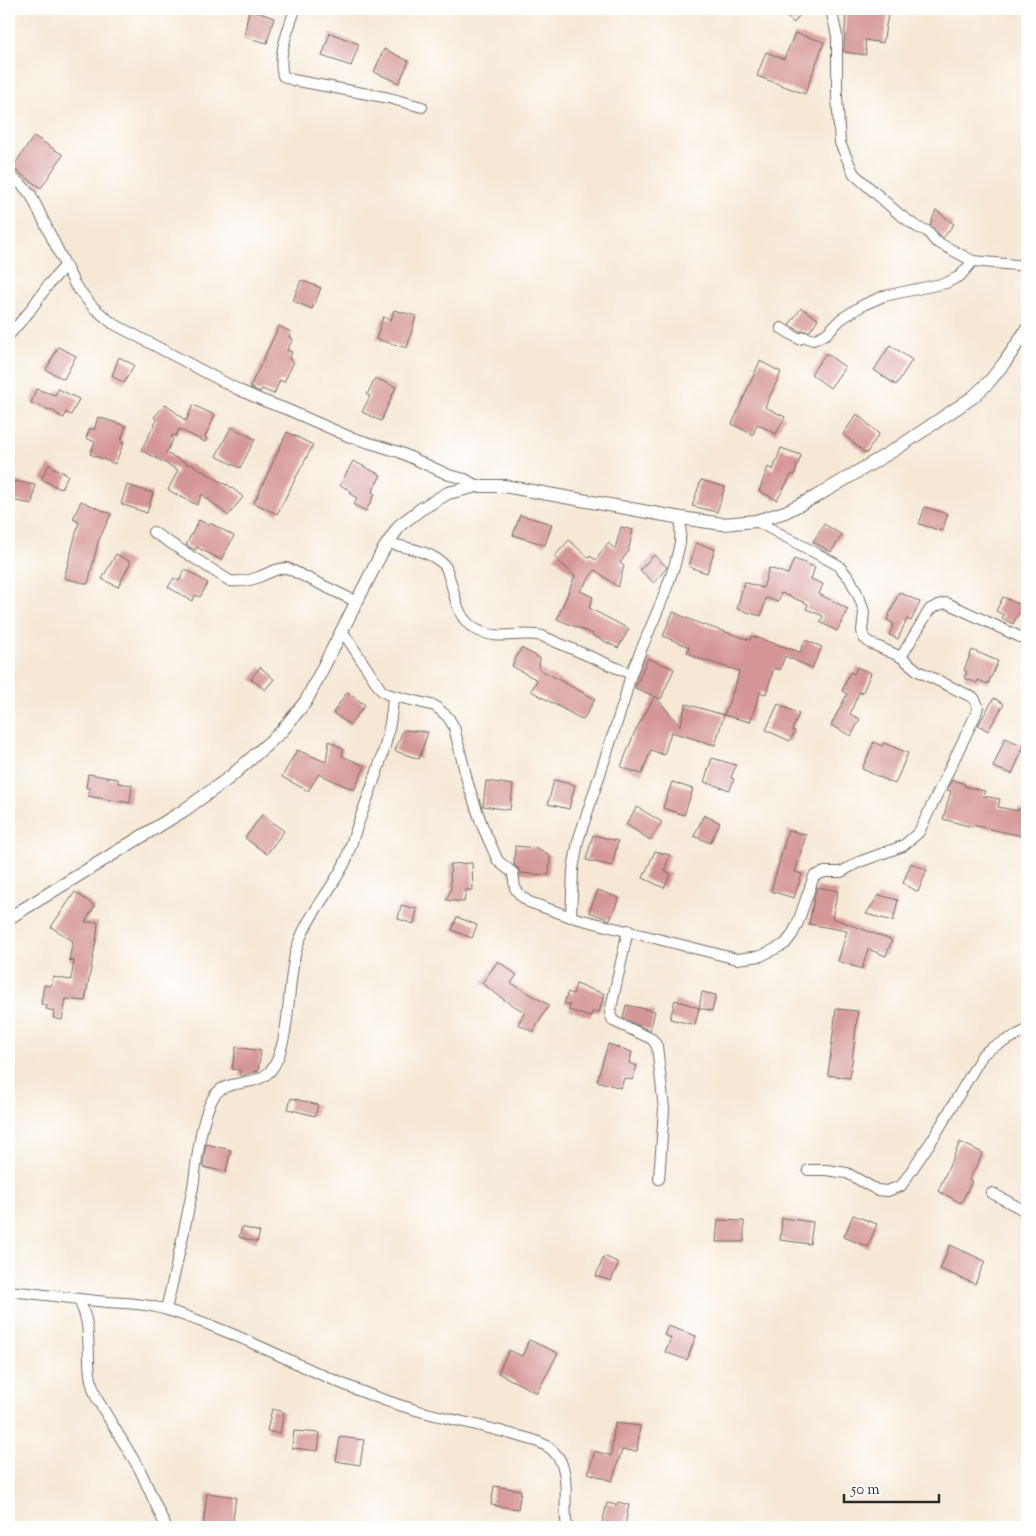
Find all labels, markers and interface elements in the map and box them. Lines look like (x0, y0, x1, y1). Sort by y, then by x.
scale bar (844, 1471, 938, 1503)
text: 50 m (850, 1480, 880, 1501)

